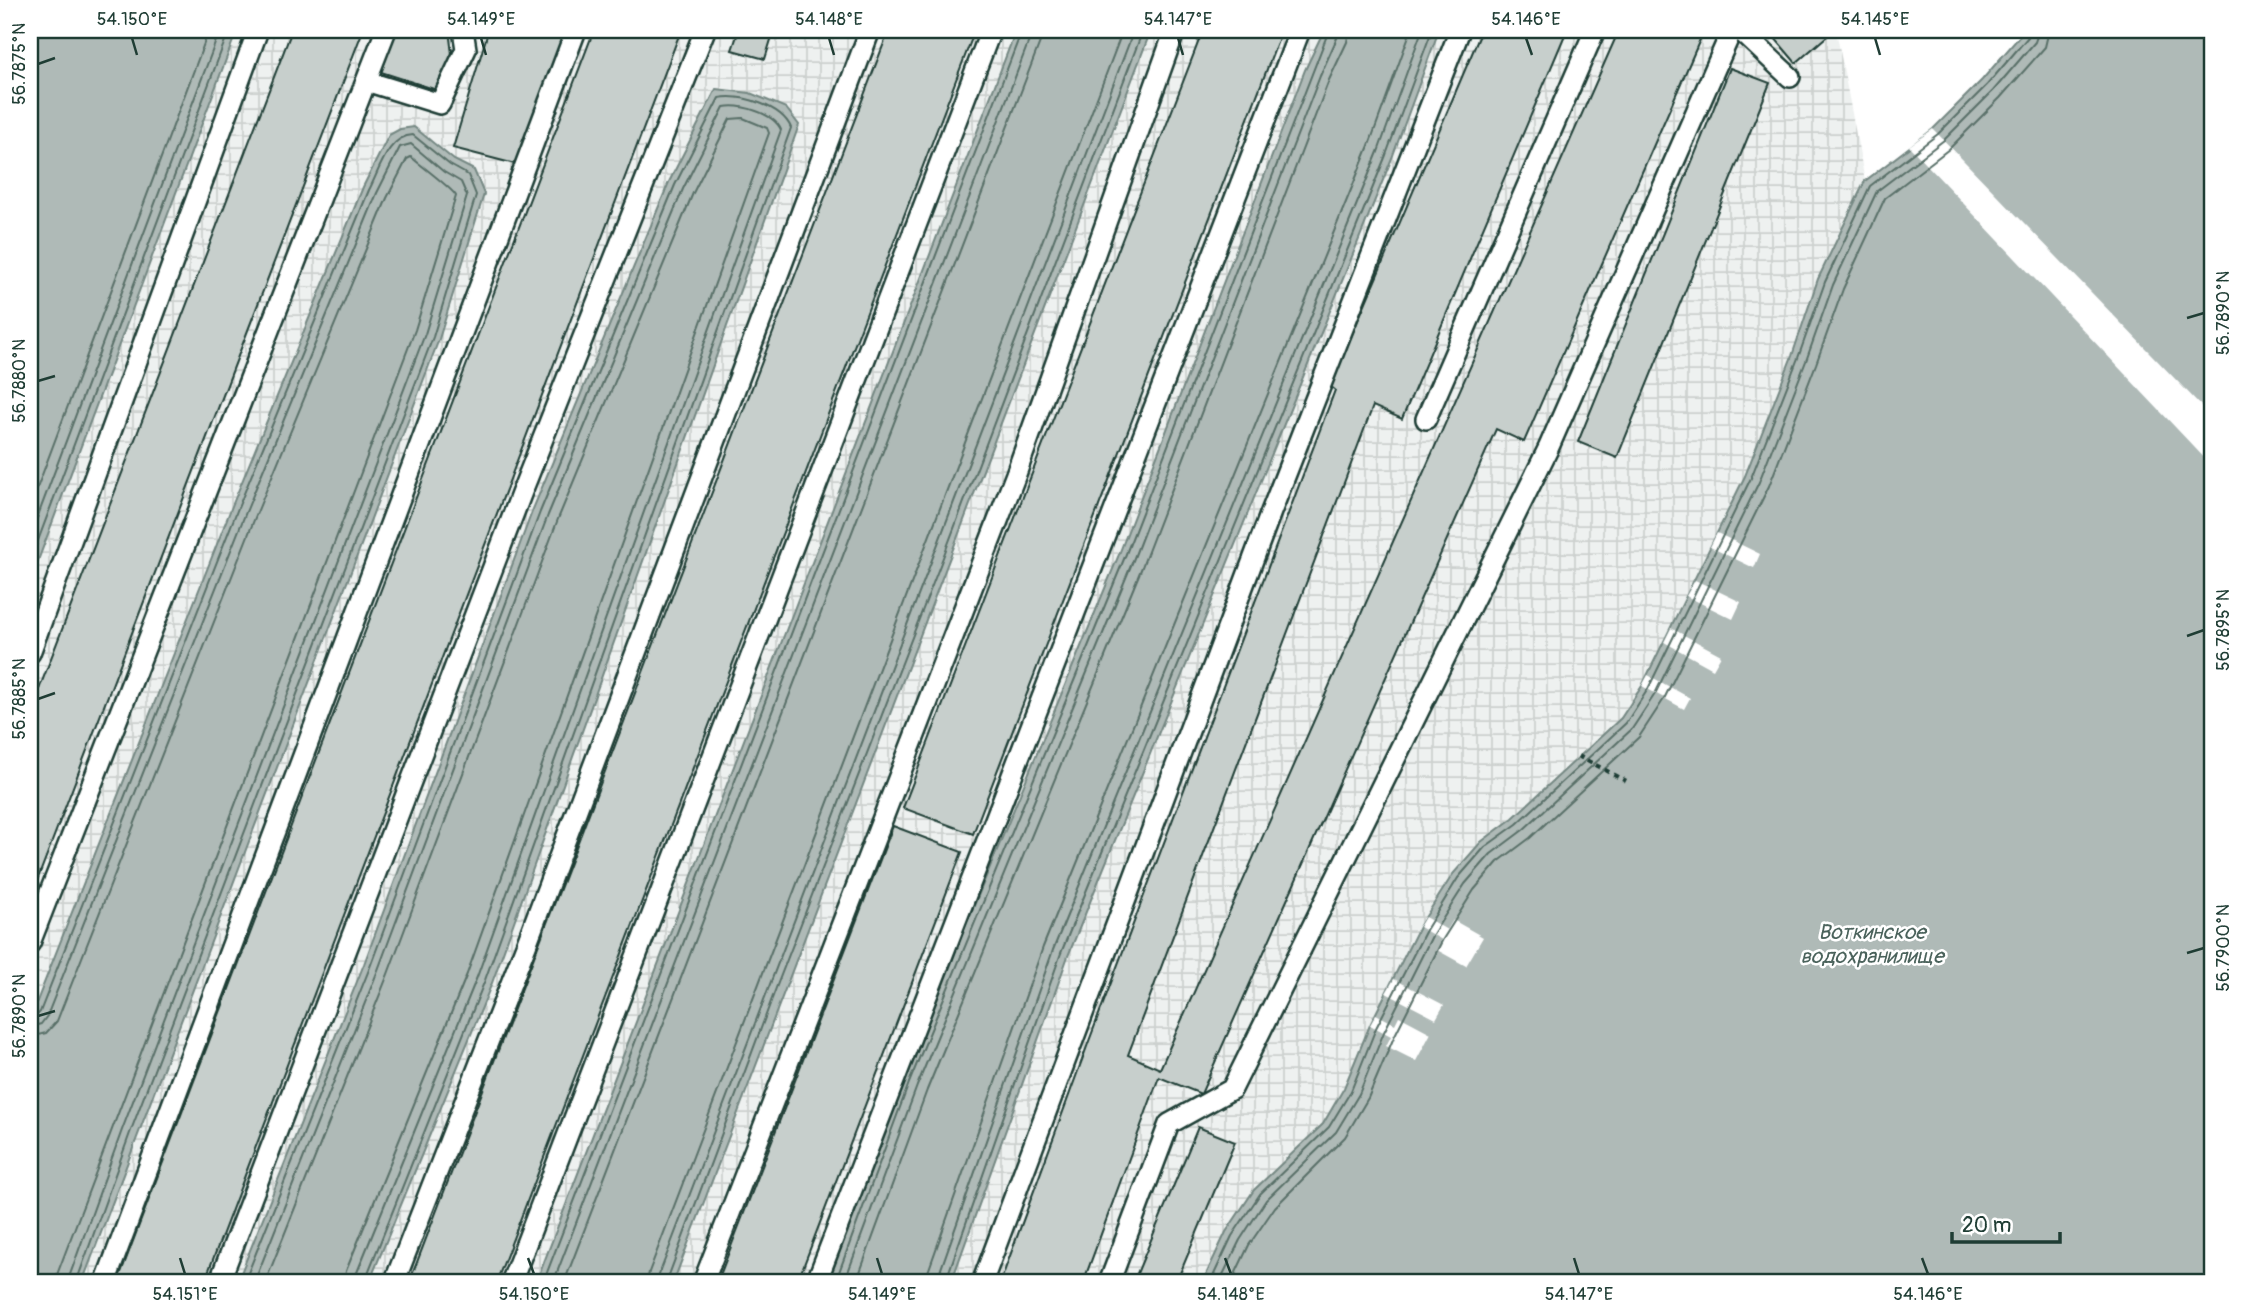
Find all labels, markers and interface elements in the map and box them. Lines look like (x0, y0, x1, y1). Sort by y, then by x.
text: 54.150°E (97, 8, 167, 31)
text: 54.149°E (447, 8, 515, 31)
text: 54.148°E (795, 8, 863, 31)
text: 54.147°E (1144, 8, 1212, 31)
text: 54.146°E (1491, 8, 1561, 31)
text: 54.145°E (1841, 8, 1909, 31)
text: 56.7875°N (8, 23, 31, 105)
text: 56.7890°N (2212, 271, 2235, 355)
text: 56.7880°N (8, 339, 31, 423)
text: 56.7895°N (2212, 589, 2235, 671)
text: 56.7885°N (8, 658, 31, 740)
text: 56.7900°N (2212, 904, 2235, 992)
water label: Воткинское водохранилище (1800, 919, 1946, 970)
text: 56.7890°N (8, 974, 31, 1058)
scale bar (1952, 1201, 2060, 1245)
text: 20 m (1962, 1212, 2011, 1239)
text: 54.151°E (152, 1283, 218, 1306)
text: 54.150°E (499, 1283, 569, 1306)
text: 54.149°E (848, 1283, 916, 1306)
text: 54.148°E (1197, 1283, 1265, 1306)
text: 54.147°E (1545, 1283, 1613, 1306)
text: 54.146°E (1893, 1283, 1963, 1306)

